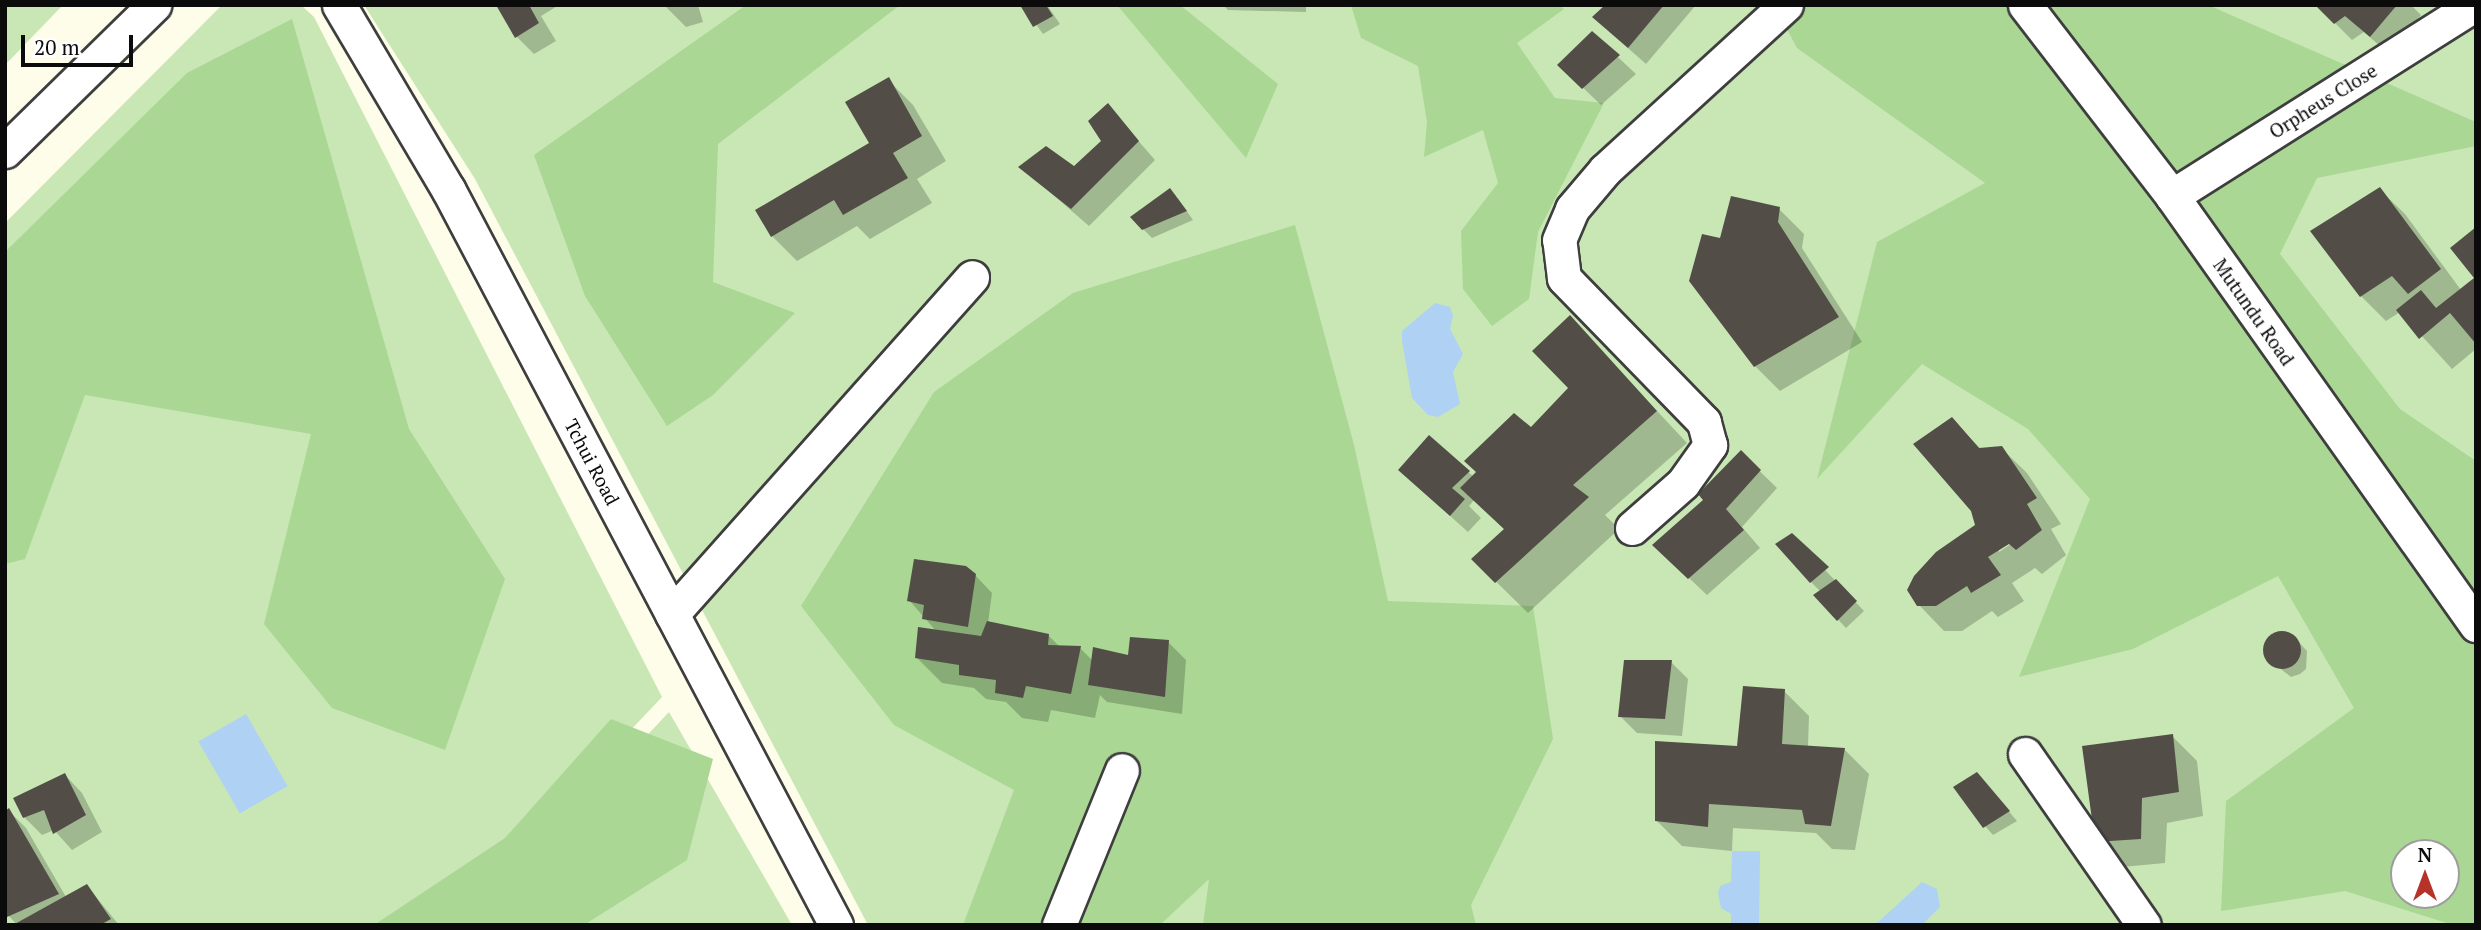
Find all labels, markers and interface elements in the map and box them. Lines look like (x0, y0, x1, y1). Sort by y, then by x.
scale bar (24, 21, 136, 65)
text: 20 m (34, 33, 80, 61)
street label: Orpheus Close (2265, 59, 2381, 143)
street label: Mutundu Road (2209, 254, 2299, 370)
street label: Tchui Road (560, 415, 624, 509)
north arrow (2390, 839, 2460, 909)
text: N (2418, 842, 2432, 867)

